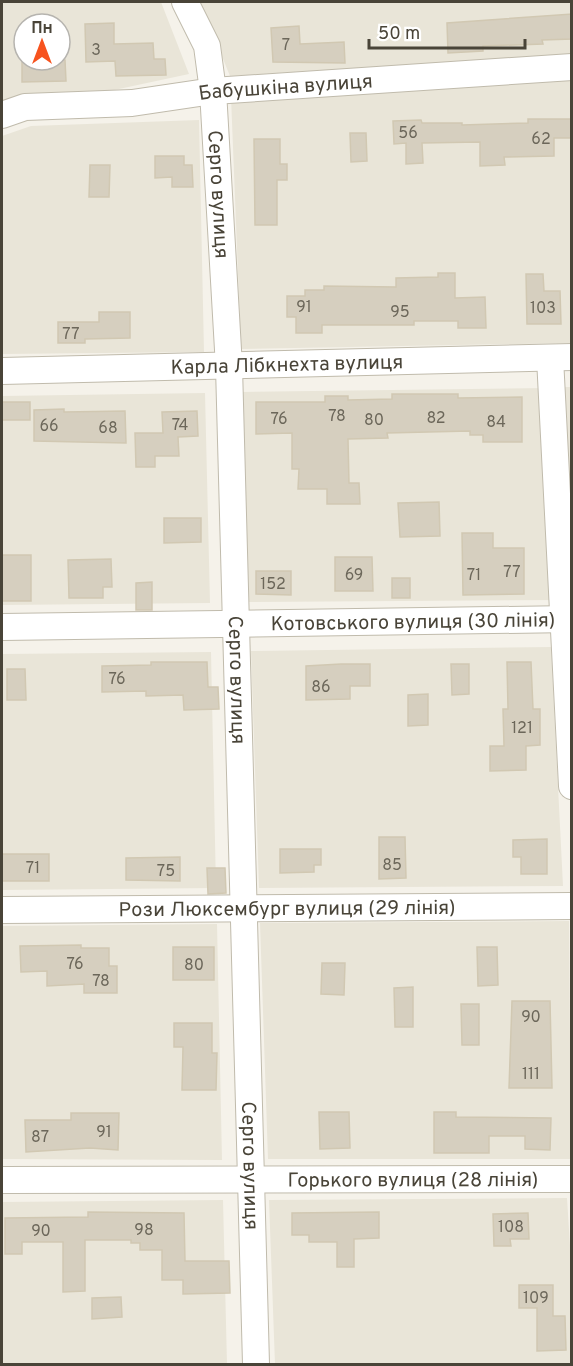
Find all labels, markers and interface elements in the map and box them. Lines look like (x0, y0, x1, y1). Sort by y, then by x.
north arrow (12, 12, 72, 72)
scale bar (369, 12, 525, 50)
text: Пн (31, 19, 53, 39)
text: 50 m (378, 23, 420, 46)
house number: 7 (282, 36, 290, 56)
house number: 3 (91, 41, 101, 61)
street label: Бабушкіна вулиця (197, 69, 374, 108)
house number: 56 (398, 124, 418, 144)
street label: Серго вулиця (200, 129, 234, 259)
house number: 62 (531, 130, 551, 150)
house number: 91 (296, 298, 312, 318)
house number: 103 (530, 299, 556, 319)
house number: 95 (390, 303, 410, 323)
house number: 77 (62, 325, 80, 345)
street label: Карла Лібкнехта вулиця (170, 350, 404, 382)
house number: 78 (328, 407, 346, 427)
house number: 82 (426, 409, 446, 429)
house number: 76 (270, 410, 288, 430)
house number: 80 (364, 411, 384, 431)
house number: 84 (486, 413, 506, 433)
house number: 74 (172, 416, 188, 436)
house number: 66 (39, 417, 59, 437)
house number: 68 (98, 419, 118, 439)
house number: 77 (503, 563, 521, 583)
house number: 69 (345, 566, 363, 586)
house number: 71 (467, 566, 481, 586)
house number: 152 (260, 575, 286, 595)
street label: Котовського вулиця (30 лiнiя) (271, 608, 555, 638)
street label: Серго вулиця (221, 615, 250, 745)
house number: 76 (108, 670, 126, 690)
house number: 86 (311, 678, 331, 698)
house number: 121 (511, 719, 533, 739)
house number: 85 (382, 856, 402, 876)
house number: 71 (26, 859, 40, 879)
house number: 75 (157, 862, 175, 882)
street label: Рози Люксембург вулиця (29 лiнiя) (118, 896, 456, 924)
house number: 76 (66, 955, 84, 975)
house number: 80 (184, 956, 204, 976)
house number: 78 (92, 972, 110, 992)
house number: 90 (521, 1008, 541, 1028)
house number: 111 (522, 1065, 540, 1085)
street label: Серго вулиця (234, 1101, 263, 1230)
house number: 91 (96, 1123, 112, 1143)
house number: 87 (31, 1128, 49, 1148)
street label: Горького вулиця (28 лiнiя) (288, 1168, 538, 1194)
house number: 108 (498, 1218, 524, 1238)
house number: 98 (134, 1221, 154, 1241)
house number: 90 (31, 1222, 51, 1242)
house number: 109 (523, 1289, 549, 1309)

